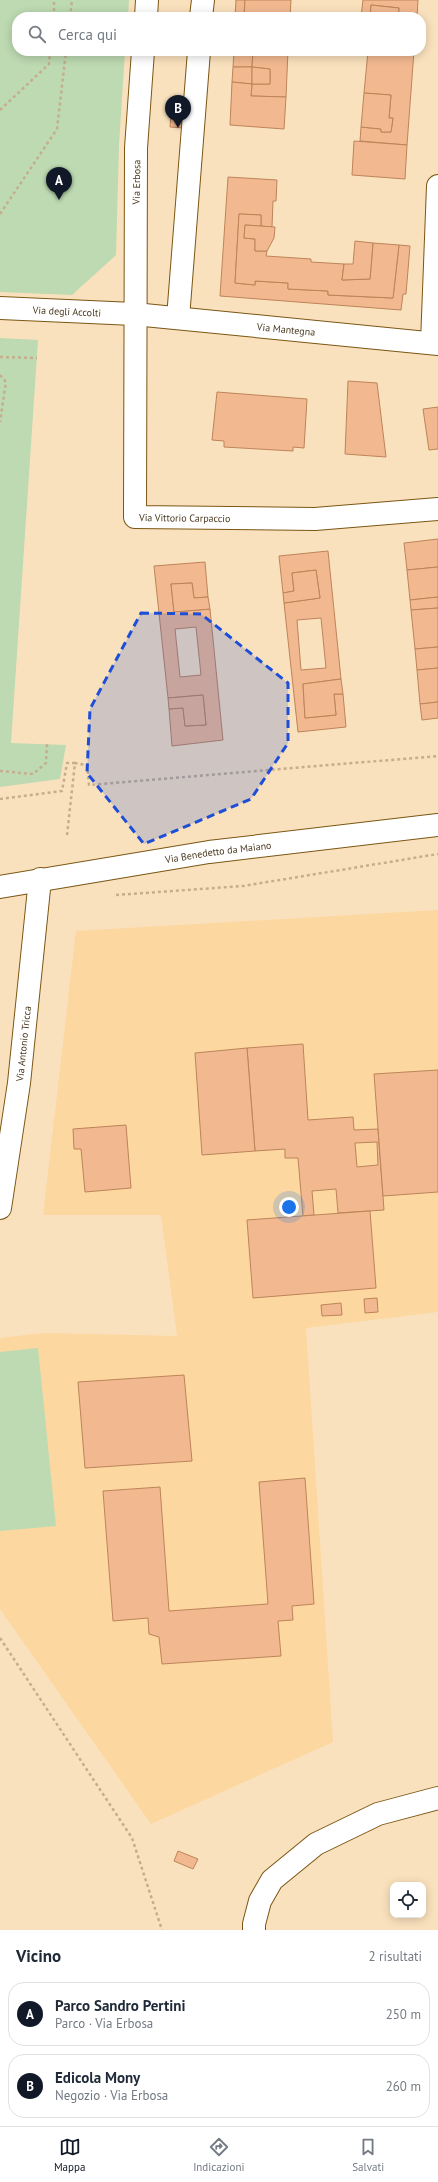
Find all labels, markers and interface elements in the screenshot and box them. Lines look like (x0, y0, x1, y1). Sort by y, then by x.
search box (12, 12, 426, 56)
icon: search (26, 23, 48, 45)
text: Cerca qui (58, 25, 117, 44)
pin: B (165, 95, 191, 128)
street label: Via Erbosa (130, 160, 143, 205)
pin: A (46, 167, 72, 200)
street label: Via degli Accolti (31, 303, 101, 320)
street label: Via Mantegna (255, 320, 316, 339)
street label: Via Vittorio Carpaccio (138, 511, 231, 525)
street label: Via Benedetto da Maiano (163, 839, 272, 866)
street label: Via Antonio Tricca (13, 1005, 34, 1083)
your location (279, 1197, 299, 1217)
map controls (390, 1882, 426, 1918)
button: locate (390, 1882, 426, 1918)
text: Vicino (16, 1945, 61, 1967)
text: 2 risultati (369, 1948, 422, 1965)
text: Parco Sandro Pertini (55, 1996, 186, 2015)
text: A (26, 2006, 34, 2023)
text: 250 m (386, 2006, 421, 2023)
text: Parco · Via Erbosa (55, 2015, 153, 2032)
text: Edicola Mony (55, 2068, 140, 2087)
text: B (26, 2078, 34, 2095)
text: 260 m (386, 2078, 421, 2095)
text: Negozio · Via Erbosa (55, 2087, 168, 2104)
tab: Mappa (54, 2136, 85, 2174)
tab: Indicazioni (193, 2136, 244, 2174)
tab: Salvati (352, 2136, 384, 2174)

